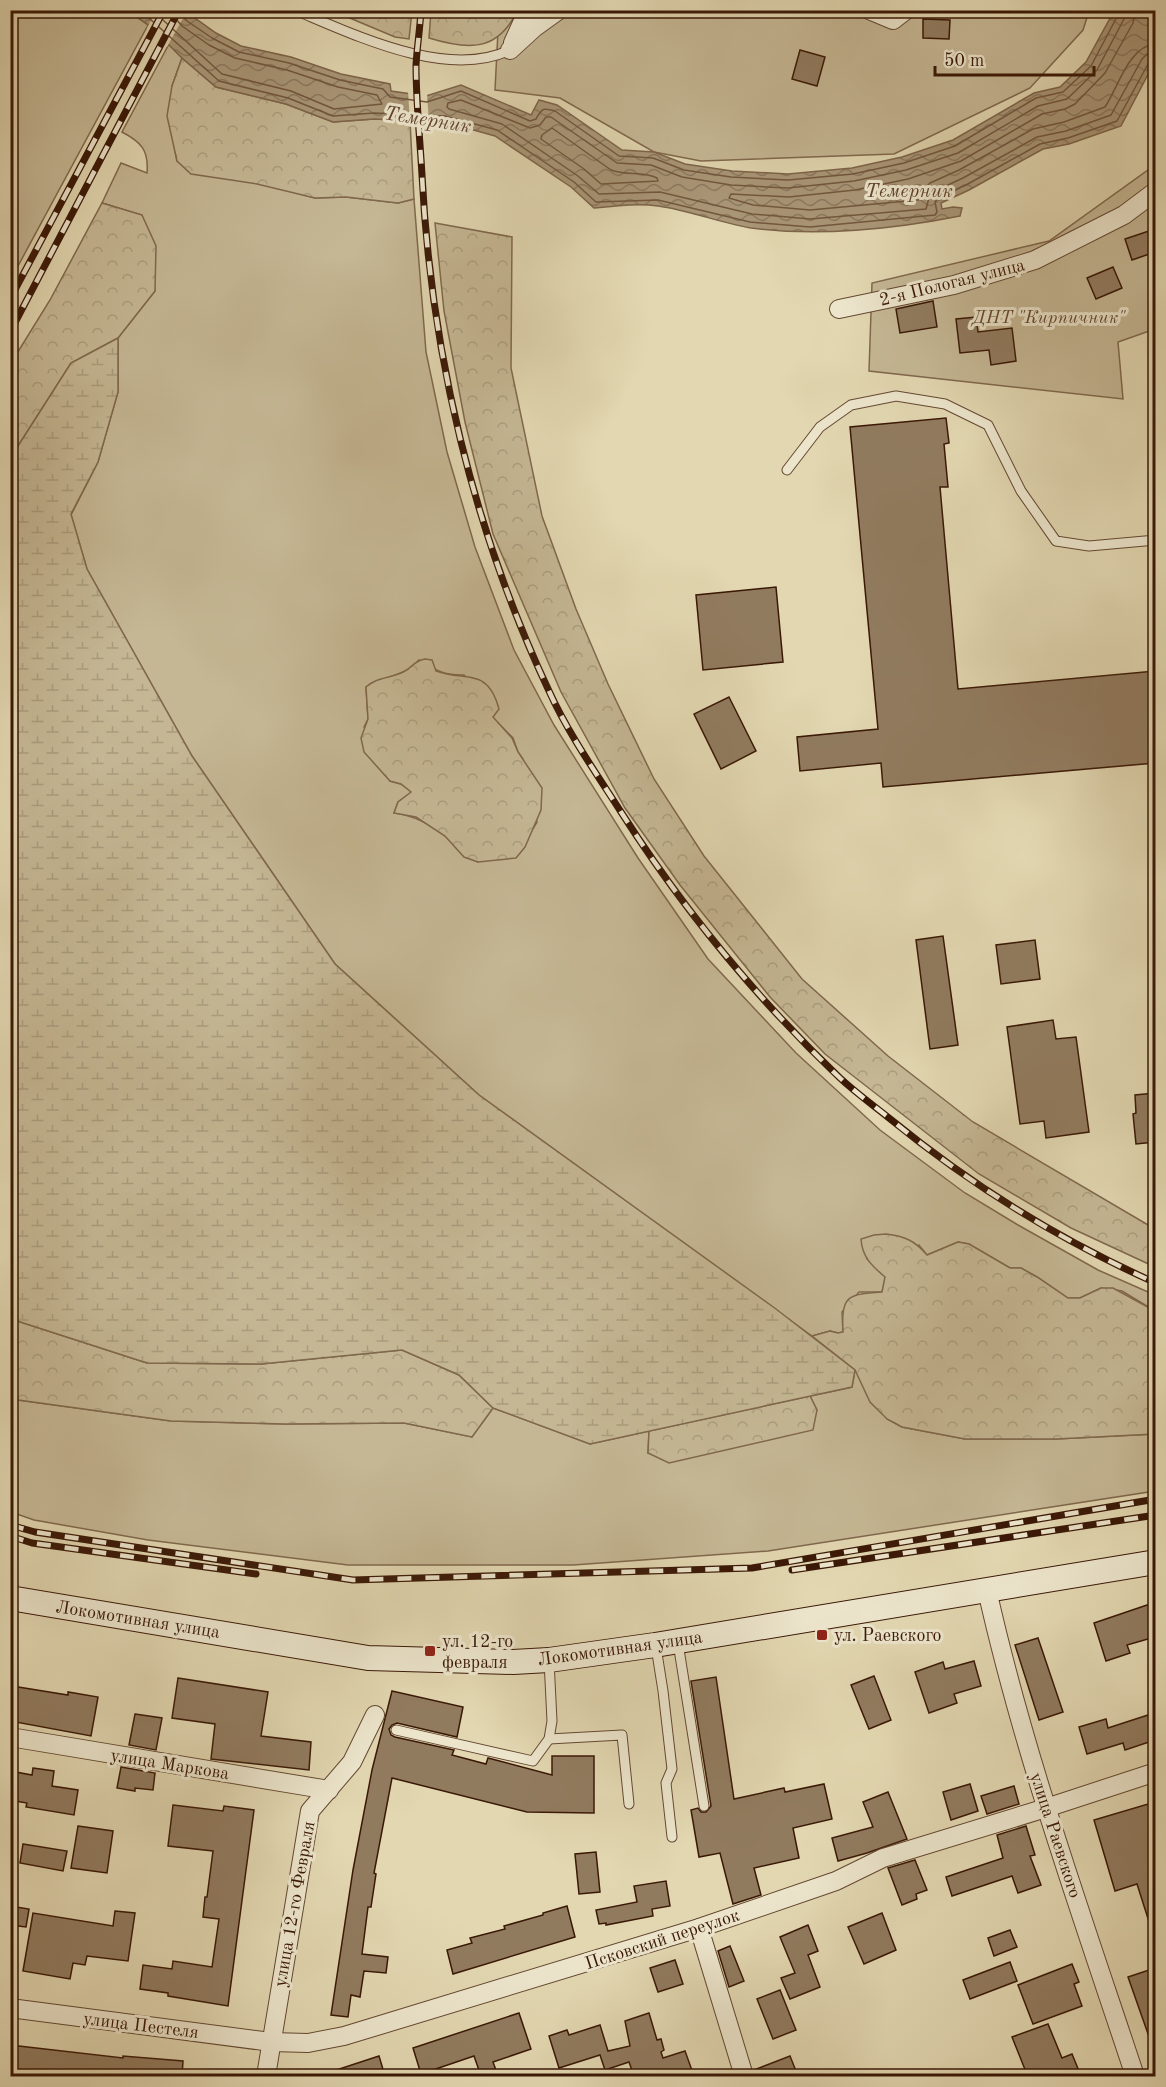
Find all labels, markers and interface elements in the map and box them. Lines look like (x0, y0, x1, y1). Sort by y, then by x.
scale bar (935, 39, 1094, 77)
text: 50 m (944, 52, 984, 70)
water label: Темерник (383, 104, 473, 138)
water label: Темерник (865, 182, 953, 202)
street label: 2-я Пологая улица (878, 256, 1027, 310)
park label: ДНТ "Кирпичник" (971, 309, 1126, 327)
street label: Локомотивная улица (54, 1598, 221, 1642)
place label: ул. Раевского (834, 1627, 941, 1645)
street label: Локомотивная улица (537, 1628, 704, 1669)
marker: ул. Раевского (815, 1628, 829, 1642)
place label: ул. 12-го февраля (442, 1633, 513, 1673)
marker: ул. 12-го февраля (423, 1644, 437, 1658)
street label: улица Маркова (109, 1747, 231, 1783)
street label: улица Раевского (1026, 1770, 1084, 1900)
street label: улица 12-го Февраля (272, 1820, 318, 1989)
street label: Псковский переулок (583, 1906, 742, 1973)
street label: улица Пестеля (82, 2010, 200, 2042)

